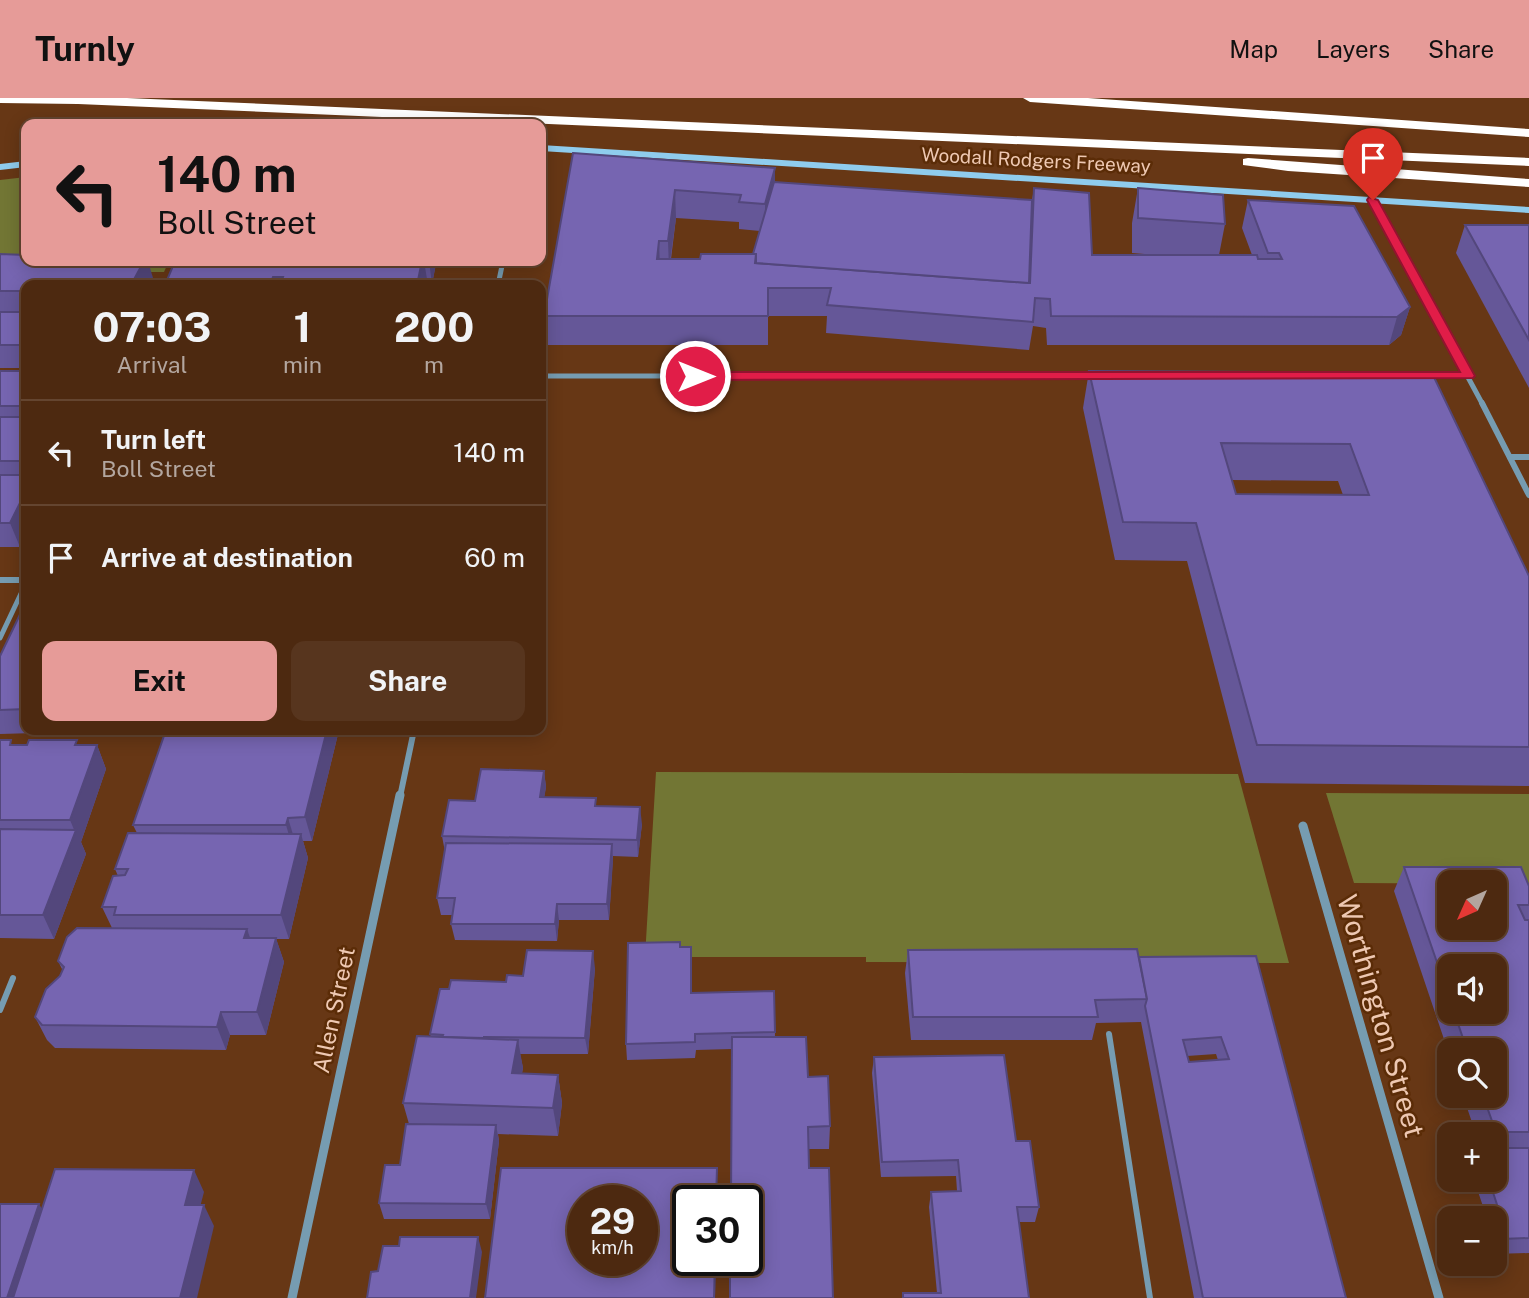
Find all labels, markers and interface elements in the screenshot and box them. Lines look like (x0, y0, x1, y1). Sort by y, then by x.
text: Turnly (35, 30, 135, 68)
text: Map (1229, 35, 1278, 63)
text: Layers (1316, 35, 1390, 63)
text: Share (1428, 35, 1494, 63)
pin (1343, 128, 1403, 200)
icon: arrive (1354, 139, 1392, 177)
street label: Woodall Rodgers Freeway (921, 143, 1151, 177)
text: 140 m (157, 145, 297, 203)
icon: left (42, 147, 133, 238)
text: Boll Street (157, 204, 317, 241)
text: 07:03 (93, 302, 211, 351)
text: 1 (294, 302, 312, 351)
text: 200 (394, 302, 474, 351)
position arrow (658, 339, 732, 413)
text: Arrival (117, 351, 188, 378)
text: min (283, 351, 322, 378)
text: m (424, 351, 444, 378)
text: Turn left (101, 424, 206, 455)
icon: left (42, 434, 80, 472)
text: 140 m (453, 437, 525, 468)
text: Boll Street (101, 455, 216, 482)
icon: arrive (42, 539, 80, 577)
text: Arrive at destination (101, 542, 353, 573)
text: 60 m (464, 542, 525, 573)
button: Exit (42, 641, 277, 721)
button: Share (291, 641, 525, 721)
north arrow (1437, 870, 1507, 940)
map controls (1437, 870, 1507, 1276)
street label: Worthington Street (1331, 891, 1432, 1141)
street label: Allen Street (307, 944, 360, 1076)
button: sound (1437, 954, 1507, 1024)
button: search (1437, 1038, 1507, 1108)
button: + (1437, 1122, 1507, 1192)
speed limit sign: 30 (672, 1185, 763, 1276)
text: 29 (590, 1201, 635, 1242)
button: − (1437, 1206, 1507, 1276)
text: km/h (591, 1237, 634, 1258)

